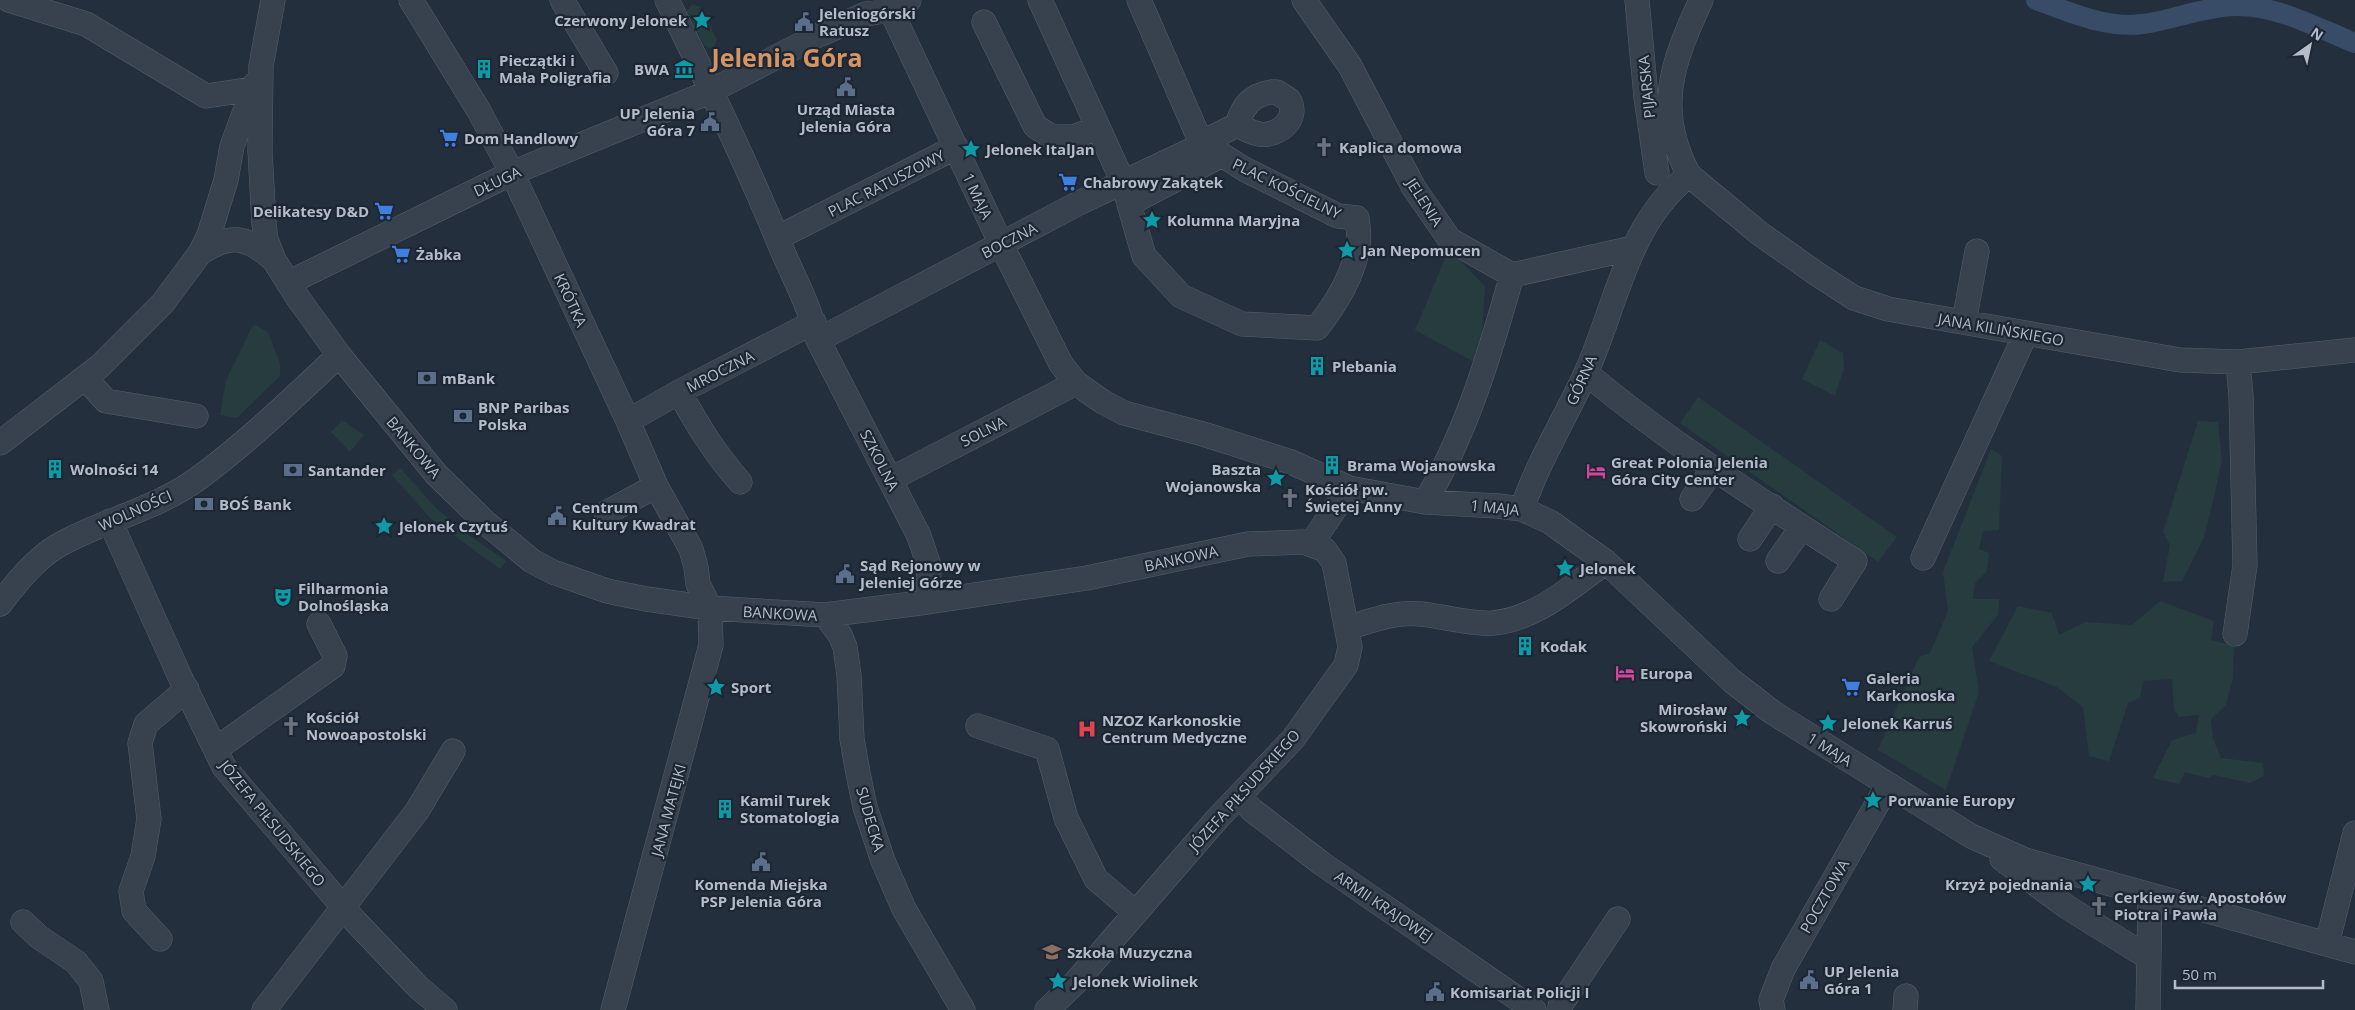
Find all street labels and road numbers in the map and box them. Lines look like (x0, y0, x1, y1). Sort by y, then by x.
street label: PIJARSKA (1633, 54, 1659, 119)
street label: PLAC RATUSZOWY (824, 145, 948, 221)
street label: PLAC KOŚCIELNY (1229, 153, 1345, 223)
street label: DŁUGA (470, 161, 524, 201)
street label: 1 MAJA (959, 170, 998, 223)
street label: JELENIA (1401, 172, 1448, 230)
street label: BOCZNA (978, 217, 1041, 263)
street label: KRÓTKA (550, 270, 592, 331)
street label: JANA KILIŃSKIEGO (1935, 308, 2065, 350)
street label: MROCZNA (683, 345, 758, 397)
street label: GÓRNA (1561, 351, 1601, 408)
street label: SOLNA (957, 411, 1010, 451)
street label: BANKOWA (382, 412, 446, 482)
street label: SZKOLNA (856, 426, 904, 495)
street label: WOLNOŚCI (95, 485, 175, 535)
street label: 1 MAJA (1470, 494, 1521, 520)
street label: BANKOWA (1142, 540, 1220, 576)
street label: BANKOWA (742, 601, 818, 625)
street label: JÓZEFA PIŁSUDSKIEGO (1183, 725, 1304, 857)
street label: 1 MAJA (1804, 728, 1856, 771)
street label: JÓZEFA PIŁSUDSKIEGO (214, 754, 330, 890)
street label: JANA MATEJKI (646, 761, 690, 860)
street label: SUDECKA (852, 784, 890, 854)
street label: POCZTOWA (1795, 855, 1853, 937)
street label: ARMII KRAJOWEJ (1331, 866, 1437, 946)

